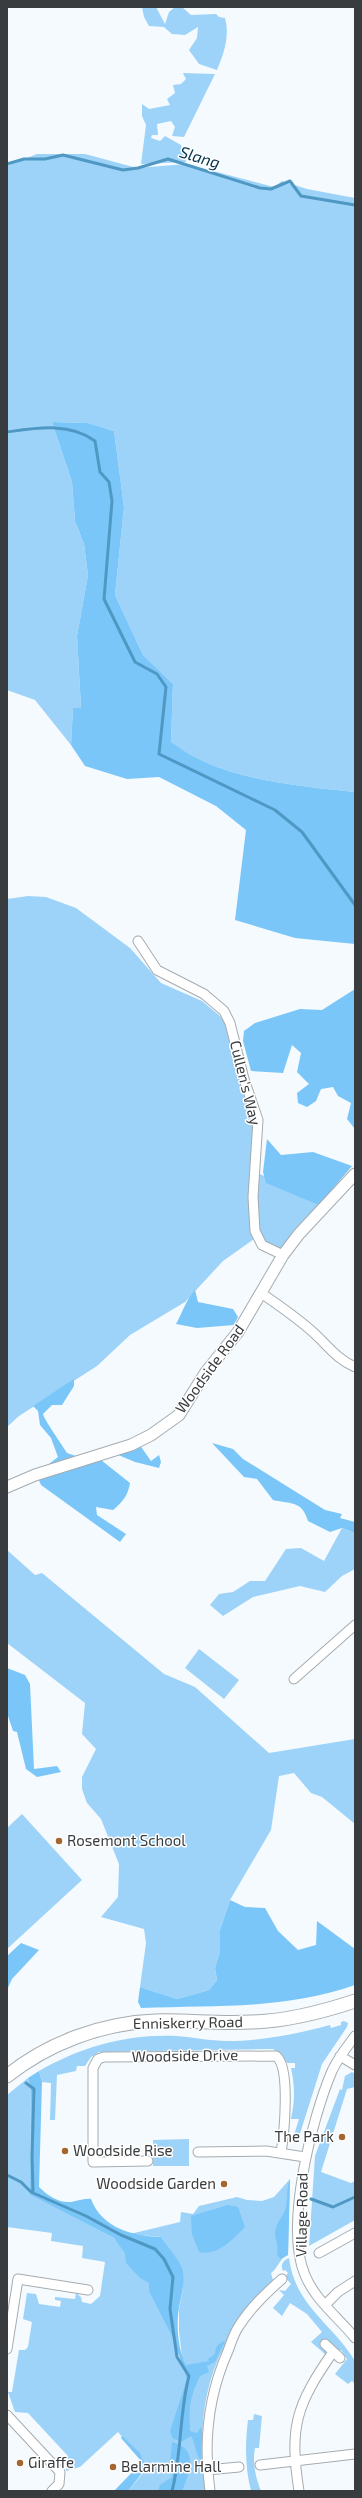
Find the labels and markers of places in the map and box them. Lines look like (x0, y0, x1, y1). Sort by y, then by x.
place label: Rosemont School (67, 1831, 186, 1849)
marker: Rosemont School (54, 1836, 64, 1846)
place label: The Park (274, 2127, 334, 2145)
marker: The Park (337, 2132, 347, 2142)
place label: Woodside Rise (73, 2141, 173, 2159)
marker: Woodside Rise (60, 2146, 70, 2156)
place label: Woodside Garden (96, 2174, 216, 2192)
marker: Woodside Garden (219, 2179, 229, 2189)
place label: Giraffe (28, 2453, 74, 2471)
place label: Belarmine Hall (121, 2457, 222, 2475)
marker: Giraffe (15, 2458, 25, 2468)
marker: Belarmine Hall (108, 2462, 118, 2472)

